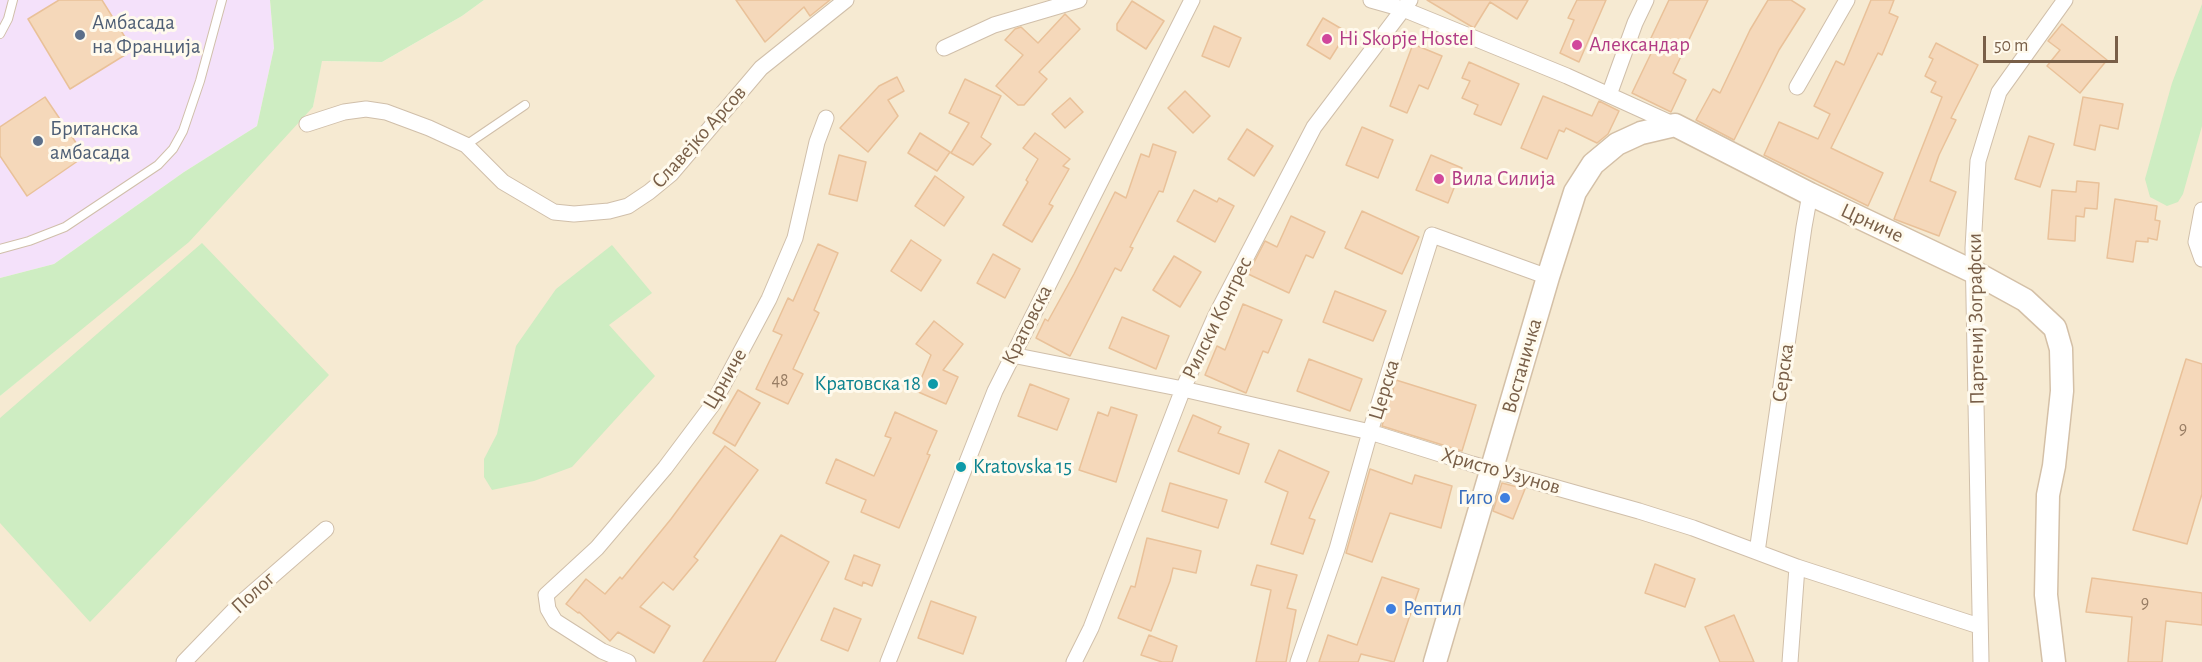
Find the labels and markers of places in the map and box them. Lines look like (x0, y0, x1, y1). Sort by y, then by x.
place label: Амбасада на Франција (92, 10, 201, 60)
place label: Hi Skopje Hostel (1339, 26, 1474, 52)
marker: Амбасада на Франција (73, 28, 87, 42)
marker: Hi Skopje Hostel (1320, 32, 1334, 46)
place label: Александар (1589, 32, 1690, 58)
marker: Александар (1570, 38, 1584, 52)
place label: Британска амбасада (50, 116, 139, 166)
marker: Британска амбасада (31, 134, 45, 148)
place label: Вила Силија (1451, 166, 1555, 192)
marker: Вила Силија (1432, 172, 1446, 186)
place label: Кратовска 18 (814, 371, 921, 397)
marker: Кратовска 18 (926, 377, 940, 391)
place label: Kratovska 15 (973, 454, 1072, 480)
marker: Kratovska 15 (954, 460, 968, 474)
place label: Гиго (1458, 485, 1493, 511)
marker: Гиго (1498, 491, 1512, 505)
place label: Рептил (1403, 596, 1462, 622)
marker: Рептил (1384, 602, 1398, 616)

